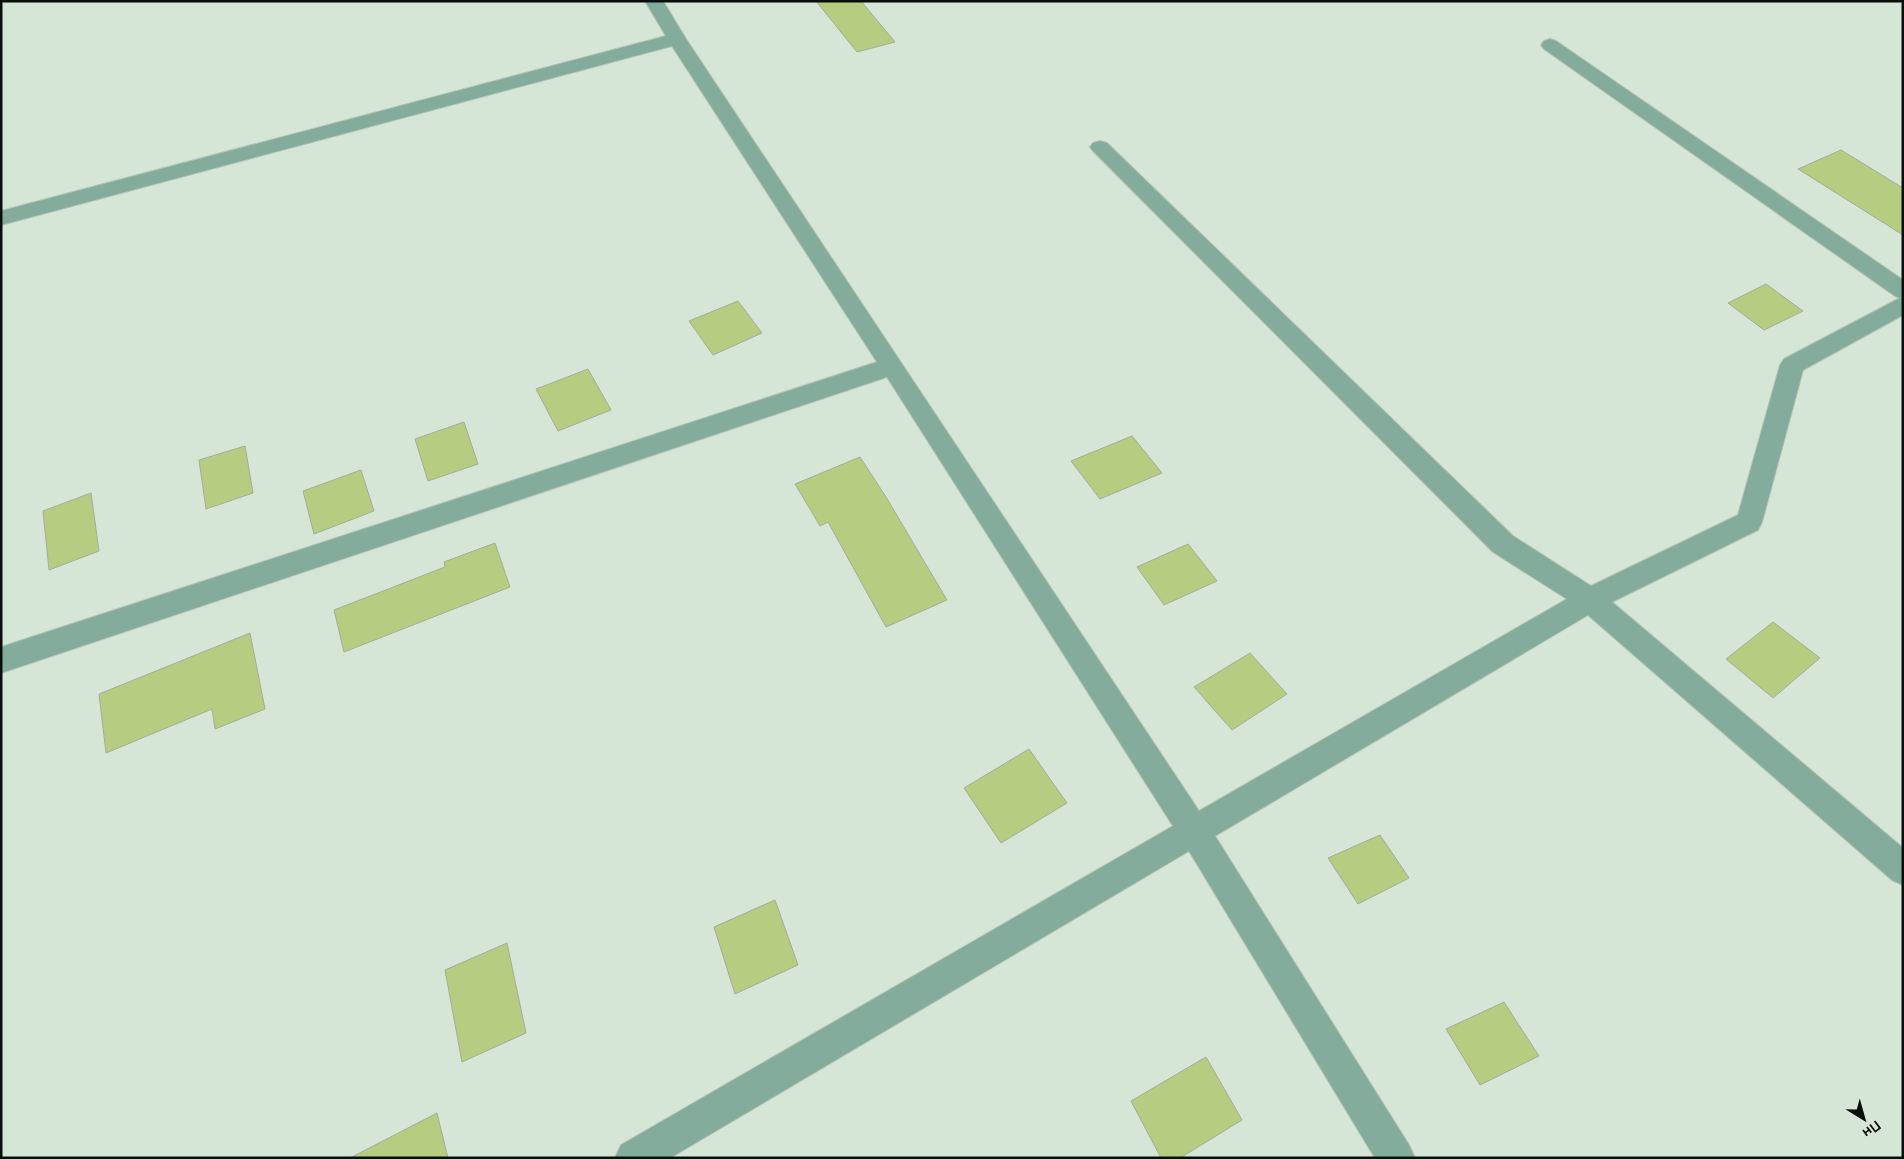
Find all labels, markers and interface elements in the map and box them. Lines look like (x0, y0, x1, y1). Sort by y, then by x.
north arrow (1839, 1094, 1889, 1144)
text: Пн (1858, 1116, 1884, 1141)

